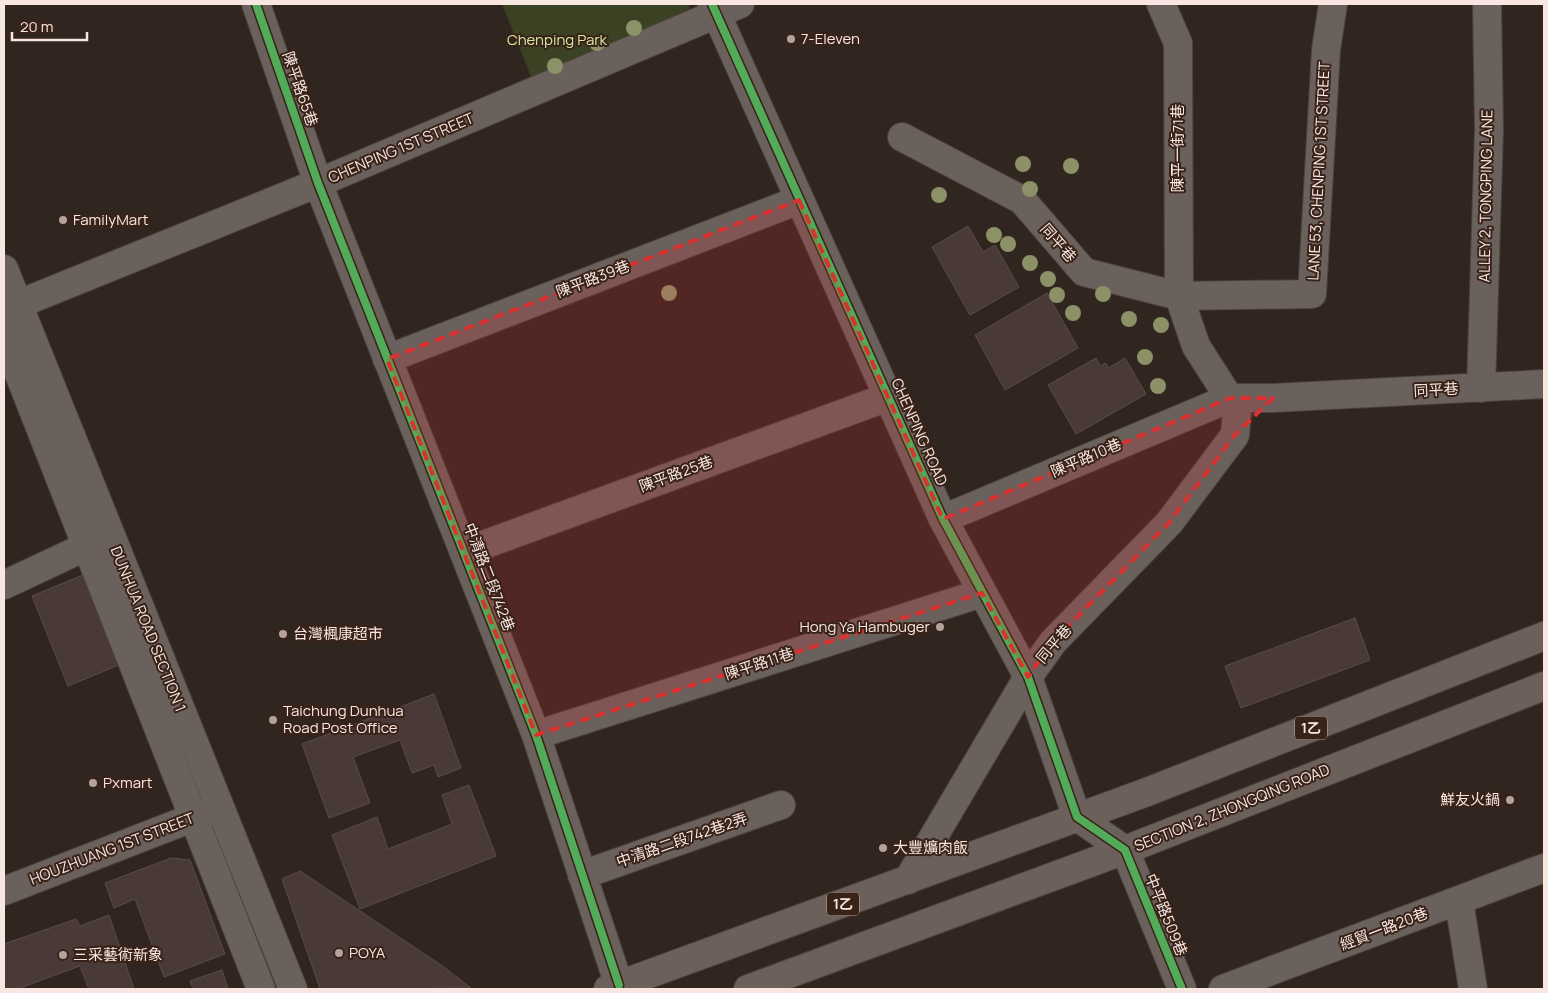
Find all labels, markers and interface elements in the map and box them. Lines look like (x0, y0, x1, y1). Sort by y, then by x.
scale bar (12, 10, 88, 42)
text: 20 m (20, 16, 53, 37)
place label: 7-Eleven (801, 28, 860, 49)
park label: Chenping Park (507, 29, 608, 50)
marker: 7-Eleven (785, 33, 797, 45)
street label: 陳平路65巷 (278, 49, 323, 129)
street label: LANE 53, CHENPING 1ST STREET (1302, 61, 1335, 281)
street label: 陳平一街71巷 (1167, 104, 1188, 192)
street label: CHENPING 1ST STREET (325, 107, 477, 188)
street label: ALLEY 2, TONGPING LANE (1473, 109, 1498, 282)
place label: FamilyMart (73, 209, 149, 230)
marker: FamilyMart (57, 214, 69, 226)
street label: 同平巷 (1036, 219, 1081, 267)
street label: 陳平路39巷 (553, 255, 633, 302)
street label: CHENPING ROAD (886, 375, 953, 489)
street label: 同平巷 (1413, 378, 1459, 401)
street label: 陳平路10巷 (1047, 433, 1124, 482)
street label: 陳平路25巷 (636, 450, 716, 497)
street label: 中清路二段742巷 (459, 520, 520, 634)
street label: DUNHUA ROAD SECTION 1 (106, 543, 191, 715)
place label: Hong Ya Hambuger (799, 616, 931, 637)
street label: 同平巷 (1031, 620, 1076, 668)
marker: Hong Ya Hambuger (934, 621, 946, 633)
place label: 台灣楓康超市 (293, 623, 383, 644)
marker: 台灣楓康超市 (277, 628, 289, 640)
street label: 陳平路11巷 (722, 642, 796, 685)
place label: Taichung Dunhua Road Post Office (283, 700, 404, 738)
marker: Taichung Dunhua Road Post Office (267, 714, 279, 726)
road number: 1乙 (1295, 716, 1327, 740)
street label: SECTION 2, ZHONGQING ROAD (1131, 759, 1333, 856)
place label: Pxmart (103, 772, 152, 793)
marker: Pxmart (87, 777, 99, 789)
place label: 鮮友火鍋 (1440, 789, 1500, 810)
marker: 鮮友火鍋 (1504, 794, 1516, 806)
street label: HOUZHUANG 1ST STREET (26, 807, 197, 890)
street label: 中清路二段742巷2弄 (613, 807, 750, 872)
place label: 大豐爌肉飯 (893, 837, 968, 858)
marker: 大豐爌肉飯 (877, 842, 889, 854)
street label: 中平路509巷 (1140, 870, 1193, 959)
road number: 1乙 (827, 892, 859, 916)
street label: 經貿一路20巷 (1337, 902, 1431, 955)
place label: POYA (349, 942, 386, 963)
place label: 三采藝術新象 (73, 944, 163, 965)
marker: POYA (333, 947, 345, 959)
marker: 三采藝術新象 (57, 949, 69, 961)

